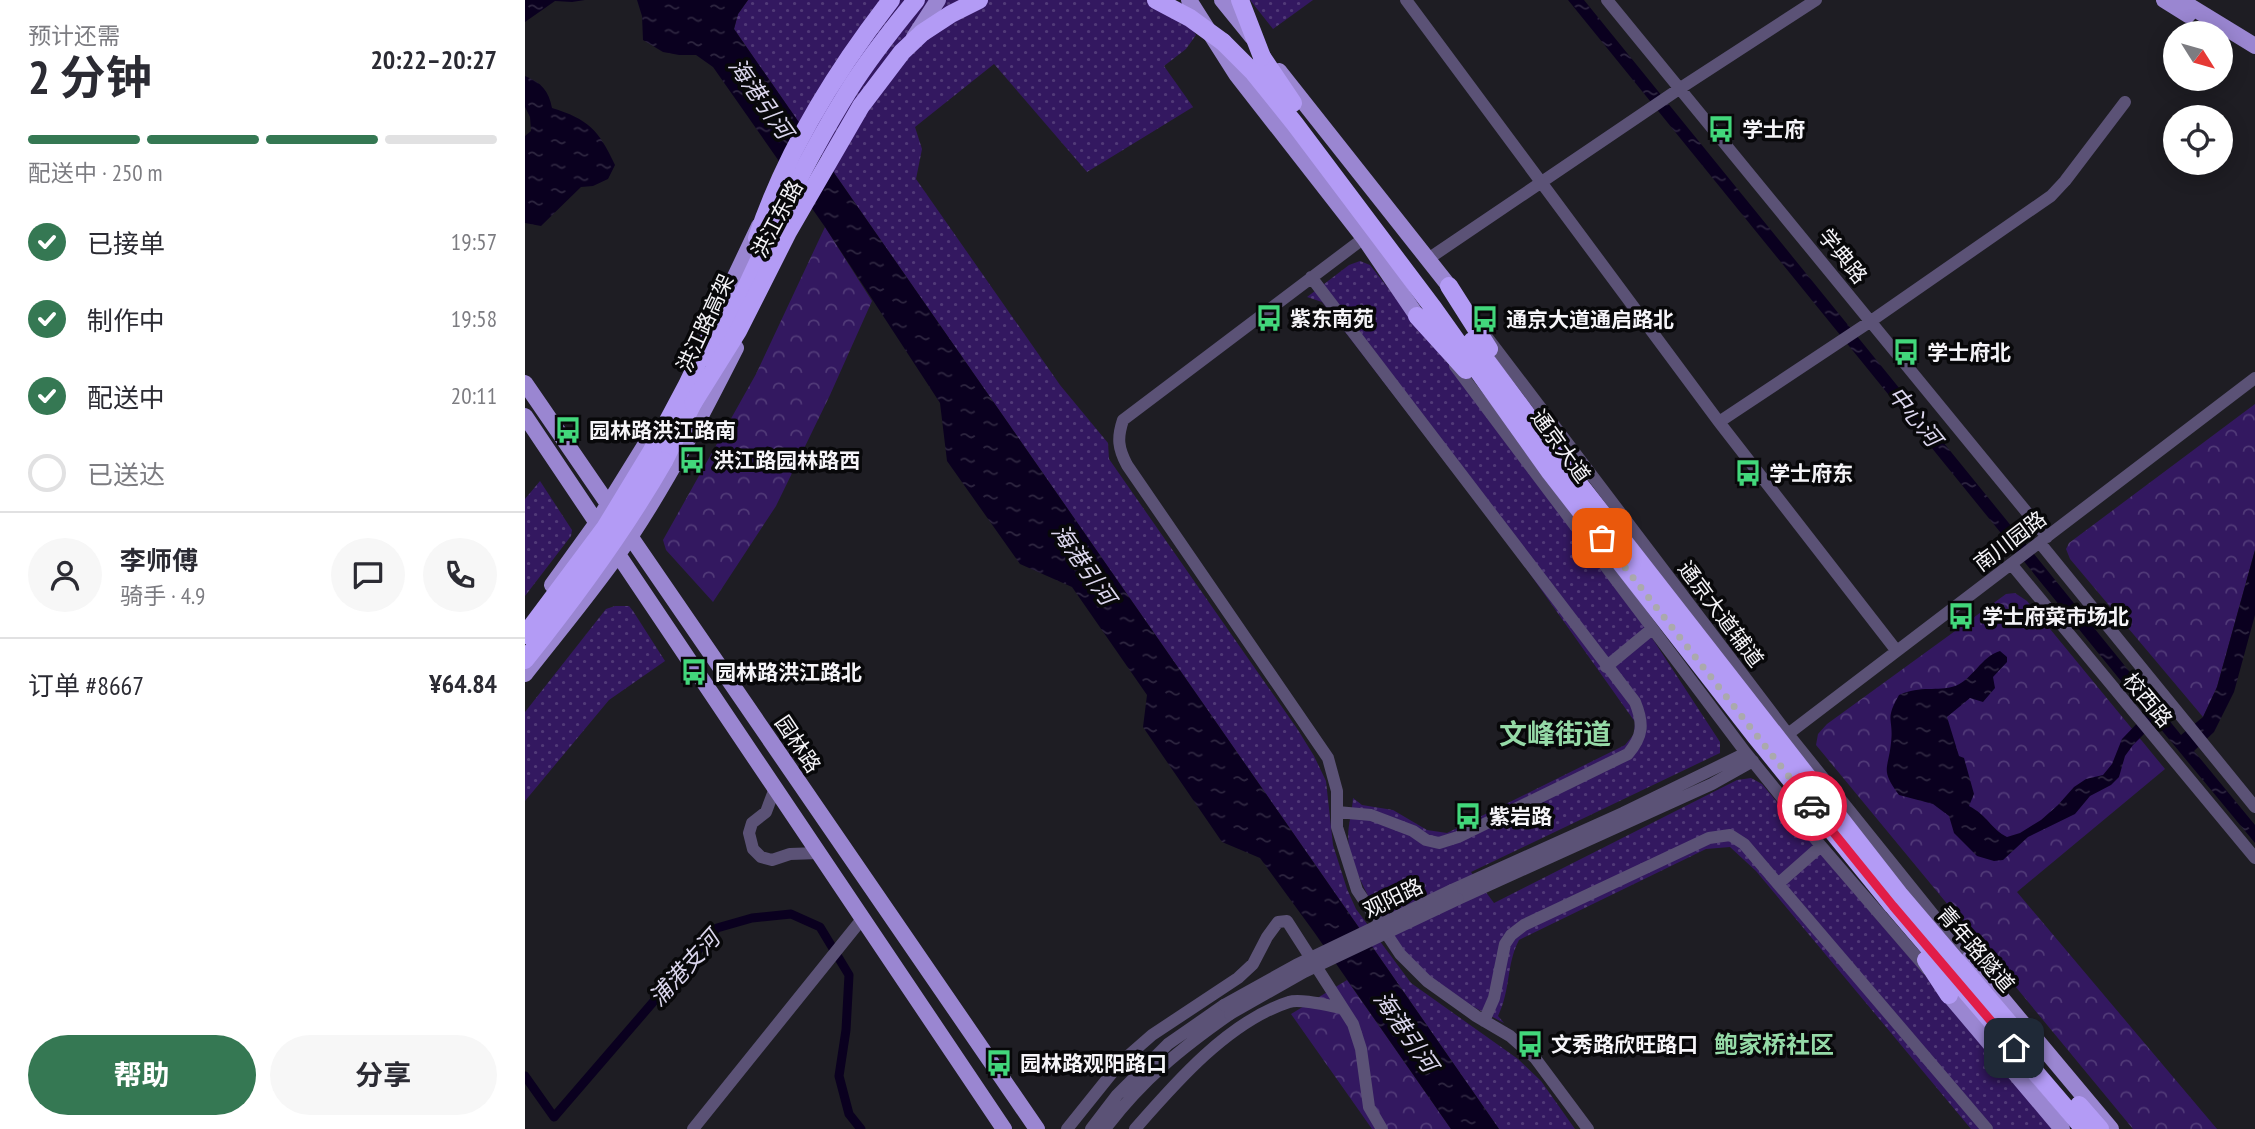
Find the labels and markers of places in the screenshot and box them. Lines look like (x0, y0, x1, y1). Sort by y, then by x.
bus stop icon: 学士府 (1706, 114, 1736, 144)
place label: 学士府 (1742, 116, 1805, 143)
bus stop icon: 紫东南苑 (1254, 303, 1284, 333)
bus stop icon: 通京大道通启路北 (1470, 304, 1500, 334)
place label: 紫东南苑 (1290, 305, 1374, 332)
place label: 通京大道通启路北 (1506, 306, 1674, 333)
bus stop icon: 学士府北 (1891, 337, 1921, 367)
place label: 学士府北 (1927, 339, 2011, 366)
bus stop icon: 园林路洪江路南 (553, 415, 583, 445)
place label: 园林路洪江路南 (589, 417, 736, 444)
bus stop icon: 洪江路园林路西 (677, 445, 707, 475)
place label: 洪江路园林路西 (713, 447, 860, 474)
bus stop icon: 学士府东 (1733, 458, 1763, 488)
place label: 学士府东 (1769, 460, 1853, 487)
pin (1572, 508, 1632, 568)
bus stop icon: 学士府菜市场北 (1946, 601, 1976, 631)
place label: 学士府菜市场北 (1982, 603, 2129, 630)
bus stop icon: 园林路洪江路北 (679, 657, 709, 687)
place label: 园林路洪江路北 (715, 659, 862, 686)
bus stop icon: 紫岩路 (1453, 801, 1483, 831)
place label: 紫岩路 (1489, 803, 1552, 830)
pin (1984, 1018, 2044, 1078)
bus stop icon: 文秀路欣旺路口 (1515, 1029, 1545, 1059)
place label: 文秀路欣旺路口 (1551, 1031, 1698, 1058)
bus stop icon: 园林路观阳路口 (984, 1048, 1014, 1078)
place label: 园林路观阳路口 (1020, 1050, 1167, 1077)

